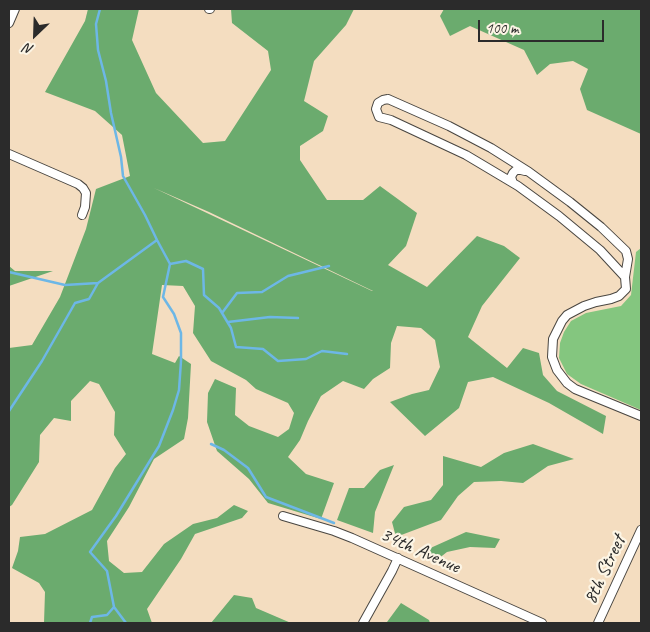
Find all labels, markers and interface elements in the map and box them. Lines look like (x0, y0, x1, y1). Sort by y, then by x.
north arrow (10, 10, 60, 60)
scale bar (480, 10, 606, 42)
text: 100 m (486, 19, 518, 38)
text: N (21, 40, 36, 59)
street label: 34th Avenue (377, 523, 463, 579)
street label: 8th Street (579, 532, 631, 608)

